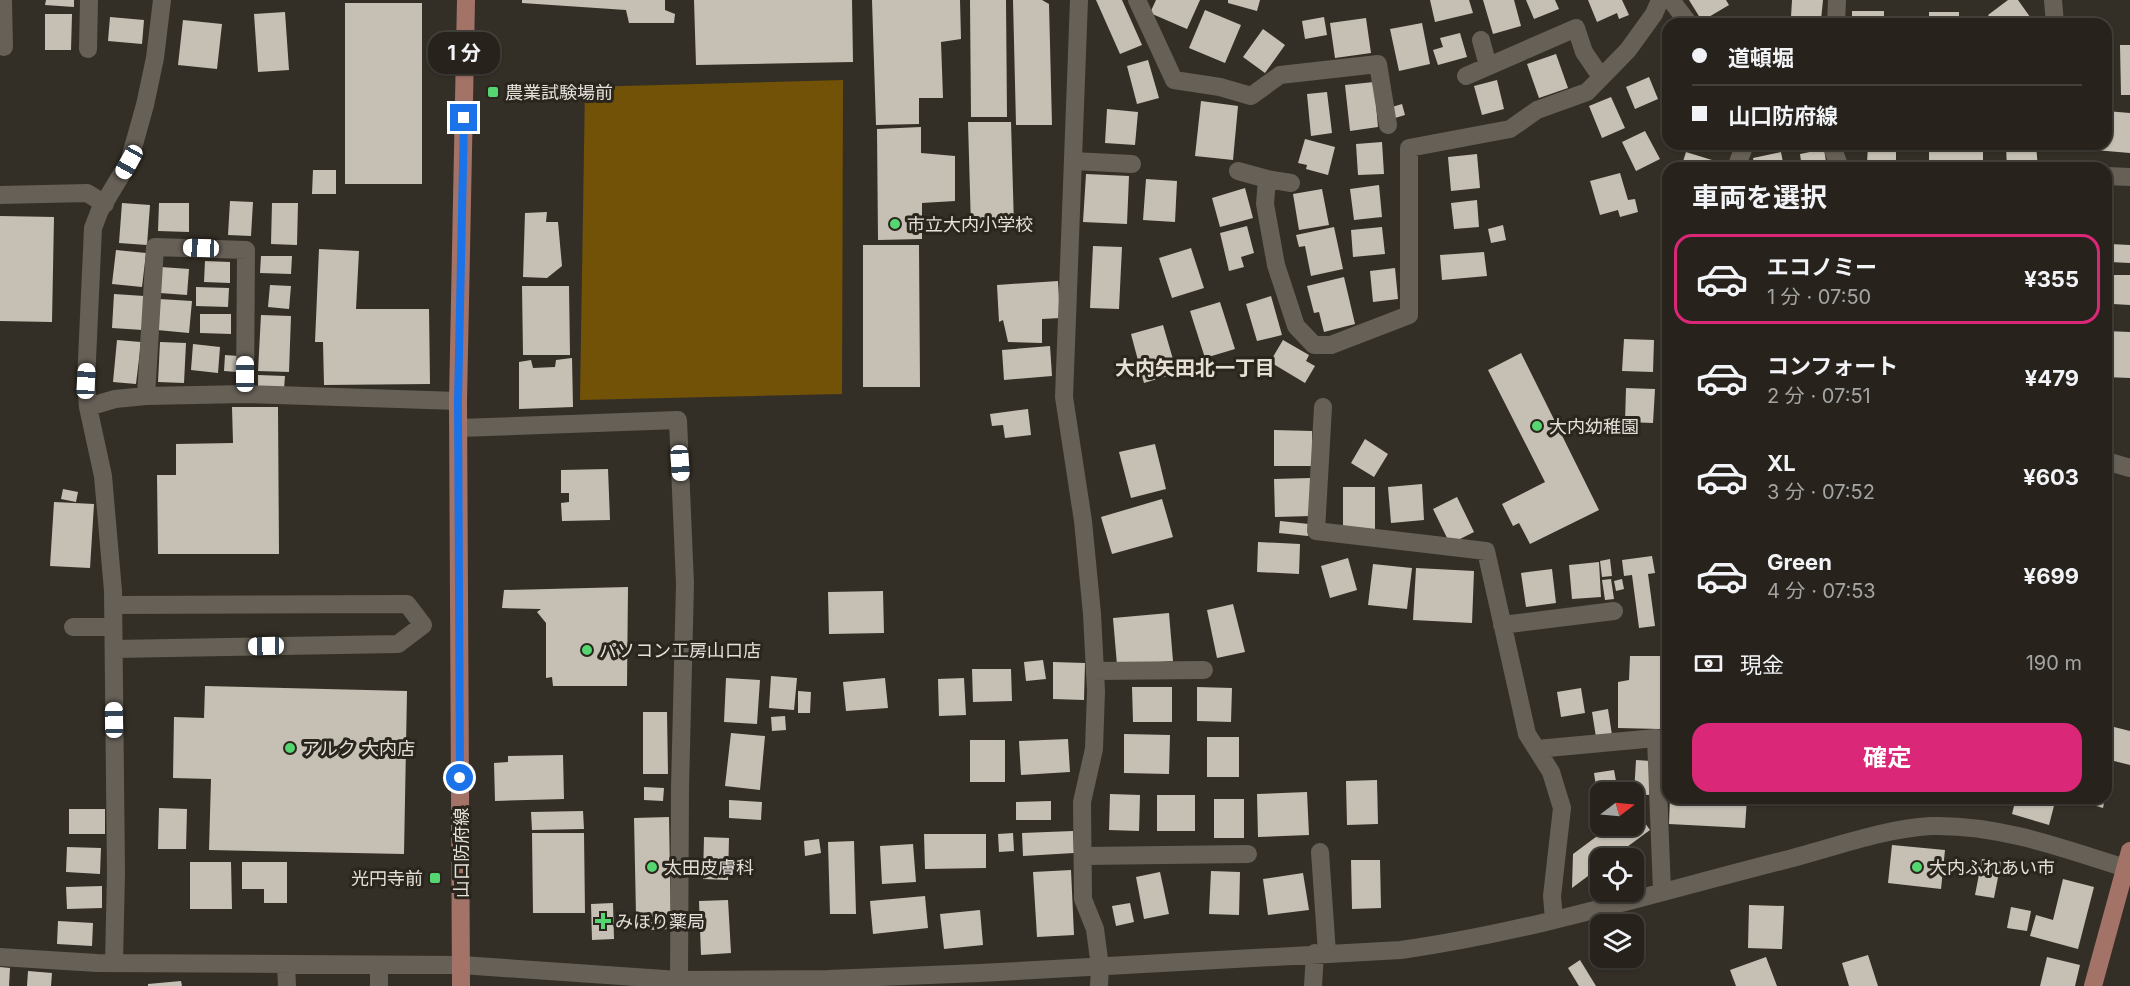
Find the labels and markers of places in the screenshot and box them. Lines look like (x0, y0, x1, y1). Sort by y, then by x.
place label: 農業試験場前 (505, 82, 613, 103)
marker: 農業試験場前 (486, 85, 500, 99)
place label: 市立大内小学校 (907, 214, 1033, 235)
marker: 市立大内小学校 (888, 217, 902, 231)
place label: 大内幼稚園 (1549, 416, 1639, 437)
marker: 大内幼稚園 (1530, 419, 1544, 433)
place label: パソコン工房山口店 (599, 640, 761, 661)
marker: パソコン工房山口店 (580, 643, 594, 657)
place label: アルク 大内店 (302, 738, 415, 759)
marker: アルク 大内店 (283, 741, 297, 755)
place label: 太田皮膚科 (664, 857, 754, 878)
place label: 大内ふれあい市 (1929, 857, 2055, 878)
marker: 太田皮膚科 (645, 860, 659, 874)
marker: 大内ふれあい市 (1910, 860, 1924, 874)
place label: 光円寺前 (351, 868, 423, 889)
marker: 光円寺前 (428, 871, 442, 885)
place label: みほり薬局 (615, 911, 705, 932)
marker: みほり薬局 (596, 914, 610, 928)

